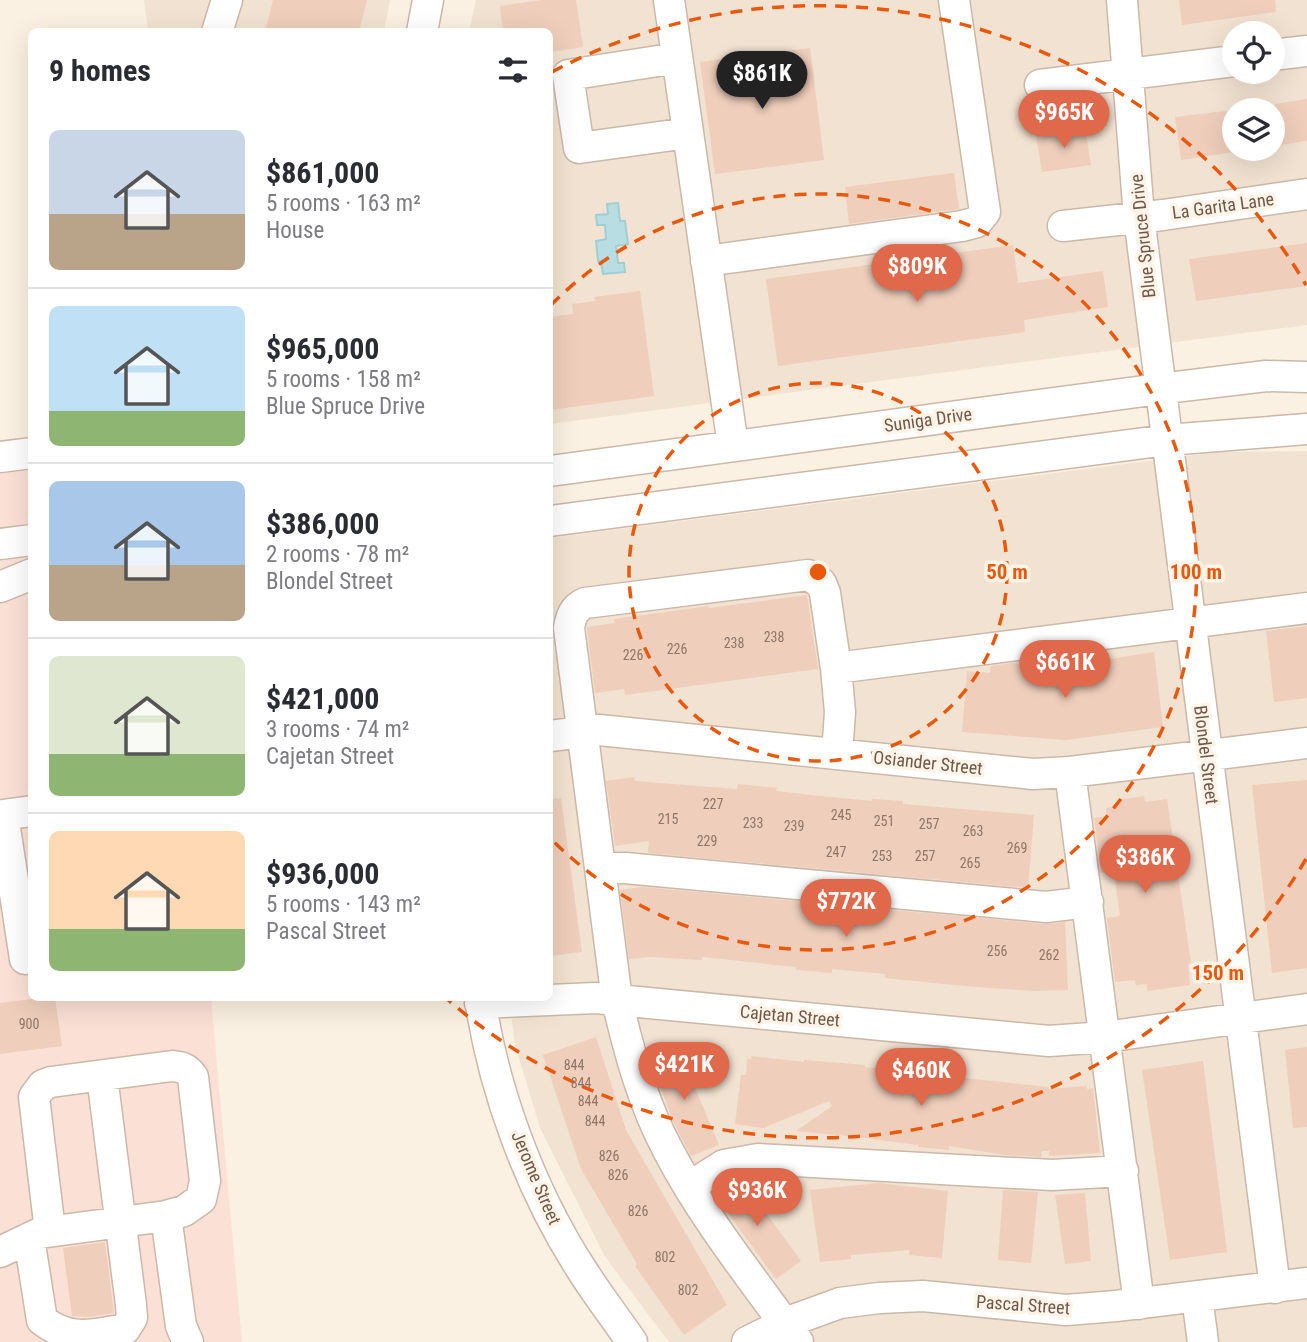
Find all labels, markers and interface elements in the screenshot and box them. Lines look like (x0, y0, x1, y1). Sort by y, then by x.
map controls (1222, 21, 1285, 161)
button: locate (1222, 21, 1285, 84)
icon: filters (494, 51, 532, 89)
pin: $861K (713, 52, 811, 111)
text: 9 homes (49, 53, 151, 88)
text: $861K (732, 60, 792, 87)
pin: $965K (1015, 90, 1113, 150)
button: layers (1222, 98, 1285, 161)
text: $965K (1034, 99, 1094, 126)
text: $861,000 (266, 155, 379, 190)
icon: home (105, 158, 189, 242)
street label: Blue Spruce Drive (1126, 173, 1159, 299)
street label: La Garita Lane (1171, 188, 1275, 223)
text: 5 rooms · 163 m² (266, 190, 421, 217)
text: House (266, 217, 324, 244)
pin: $809K (868, 244, 966, 304)
text: $809K (887, 253, 947, 280)
text: $965,000 (266, 331, 379, 366)
icon: home (105, 334, 189, 418)
text: 5 rooms · 158 m² (266, 366, 421, 393)
text: Blue Spruce Drive (266, 393, 425, 420)
street label: Suniga Drive (883, 403, 973, 436)
text: $386,000 (266, 506, 379, 541)
icon: home (105, 509, 189, 593)
text: 2 rooms · 78 m² (266, 541, 409, 568)
centre of rings (806, 560, 830, 584)
text: 50 m (986, 560, 1028, 584)
text: 100 m (1170, 560, 1222, 584)
text: Blondel Street (266, 568, 393, 595)
house number: 238 (764, 629, 784, 645)
house number: 238 (724, 635, 744, 651)
pin: $661K (1016, 640, 1114, 700)
house number: 226 (667, 641, 687, 657)
house number: 226 (623, 647, 643, 663)
text: $661K (1035, 649, 1095, 676)
text: $421,000 (266, 681, 379, 716)
icon: home (105, 684, 189, 768)
street label: Blondel Street (1190, 704, 1223, 806)
text: 3 rooms · 74 m² (266, 716, 409, 743)
text: Cajetan Street (266, 743, 394, 770)
street label: Osiander Street (872, 746, 984, 779)
house number: 227 (703, 796, 723, 812)
house number: 245 (831, 807, 851, 823)
house number: 215 (658, 811, 678, 827)
house number: 251 (874, 813, 894, 829)
house number: 233 (743, 815, 763, 831)
house number: 257 (919, 816, 939, 832)
house number: 239 (784, 818, 804, 834)
house number: 263 (963, 823, 983, 839)
house number: 229 (697, 833, 717, 849)
pin: $386K (1096, 836, 1194, 895)
house number: 269 (1007, 840, 1027, 856)
house number: 247 (826, 844, 846, 860)
text: $386K (1115, 844, 1175, 871)
house number: 253 (872, 848, 892, 864)
house number: 257 (915, 848, 935, 864)
house number: 265 (960, 855, 980, 871)
text: $936,000 (266, 856, 379, 891)
icon: home (105, 859, 189, 943)
pin: $772K (797, 880, 895, 939)
text: $772K (816, 888, 876, 915)
text: 5 rooms · 143 m² (266, 891, 421, 918)
text: Pascal Street (266, 918, 386, 945)
house number: 256 (987, 943, 1007, 959)
house number: 262 (1039, 947, 1059, 963)
text: 150 m (1192, 961, 1244, 985)
street label: Cajetan Street (739, 1001, 841, 1030)
house number: 900 (19, 1016, 39, 1032)
pin: $421K (635, 1042, 733, 1102)
pin: $460K (872, 1048, 970, 1108)
text: $421K (654, 1051, 714, 1078)
house number: 844 (564, 1057, 584, 1073)
text: $460K (891, 1057, 951, 1084)
house number: 844 (571, 1075, 591, 1091)
house number: 844 (578, 1093, 598, 1109)
house number: 844 (585, 1113, 605, 1129)
street label: Jerome Street (507, 1128, 566, 1228)
house number: 826 (599, 1148, 619, 1164)
house number: 826 (608, 1167, 628, 1183)
pin: $936K (708, 1168, 806, 1228)
text: $936K (727, 1177, 787, 1204)
house number: 826 (628, 1203, 648, 1219)
house number: 802 (655, 1249, 675, 1265)
house number: 802 (678, 1282, 698, 1298)
street label: Pascal Street (975, 1291, 1071, 1318)

